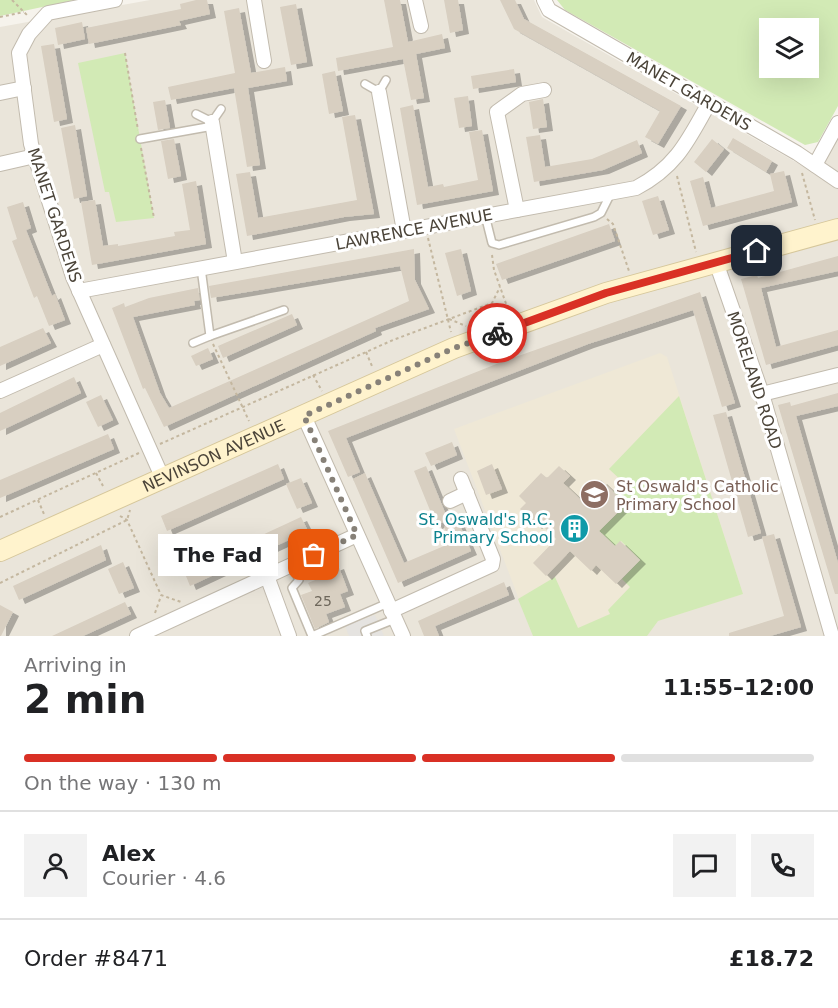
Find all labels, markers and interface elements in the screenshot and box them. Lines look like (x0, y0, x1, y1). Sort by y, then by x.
map controls (759, 18, 819, 78)
button: layers (759, 18, 819, 78)
street label: MANET GARDENS (623, 48, 754, 135)
street label: MANET GARDENS (24, 145, 85, 285)
street label: LAWRENCE AVENUE (334, 205, 494, 254)
pin (731, 225, 782, 276)
icon: home (740, 234, 773, 267)
courier (467, 303, 527, 363)
street label: MORELAND ROAD (723, 309, 786, 452)
icon: bike (481, 317, 514, 350)
street label: NEVINSON AVENUE (140, 416, 288, 496)
place label: St Oswald's Catholic Primary School (616, 477, 779, 514)
school or university icon: St Oswald's Catholic Primary School (579, 479, 611, 511)
place label: St. Oswald's R.C. Primary School (418, 510, 553, 547)
building icon: St. Oswald's R.C. Primary School (558, 512, 590, 544)
pin (288, 529, 339, 580)
callout: The Fad (158, 534, 278, 576)
icon: bag (297, 538, 330, 571)
text: The Fad (174, 543, 262, 567)
house number: 25 (314, 593, 332, 609)
text: Arriving in (24, 653, 127, 677)
text: 11:55–12:00 (663, 675, 814, 700)
text: 2 min (24, 677, 146, 722)
text: On the way · 130 m (24, 771, 222, 795)
button: person (24, 834, 87, 897)
button: chat (673, 834, 736, 897)
button: phone (751, 834, 814, 897)
text: Alex (102, 841, 156, 866)
text: Courier · 4.6 (102, 866, 226, 890)
text: Order #8471 (24, 946, 168, 971)
text: £18.72 (729, 946, 814, 971)

